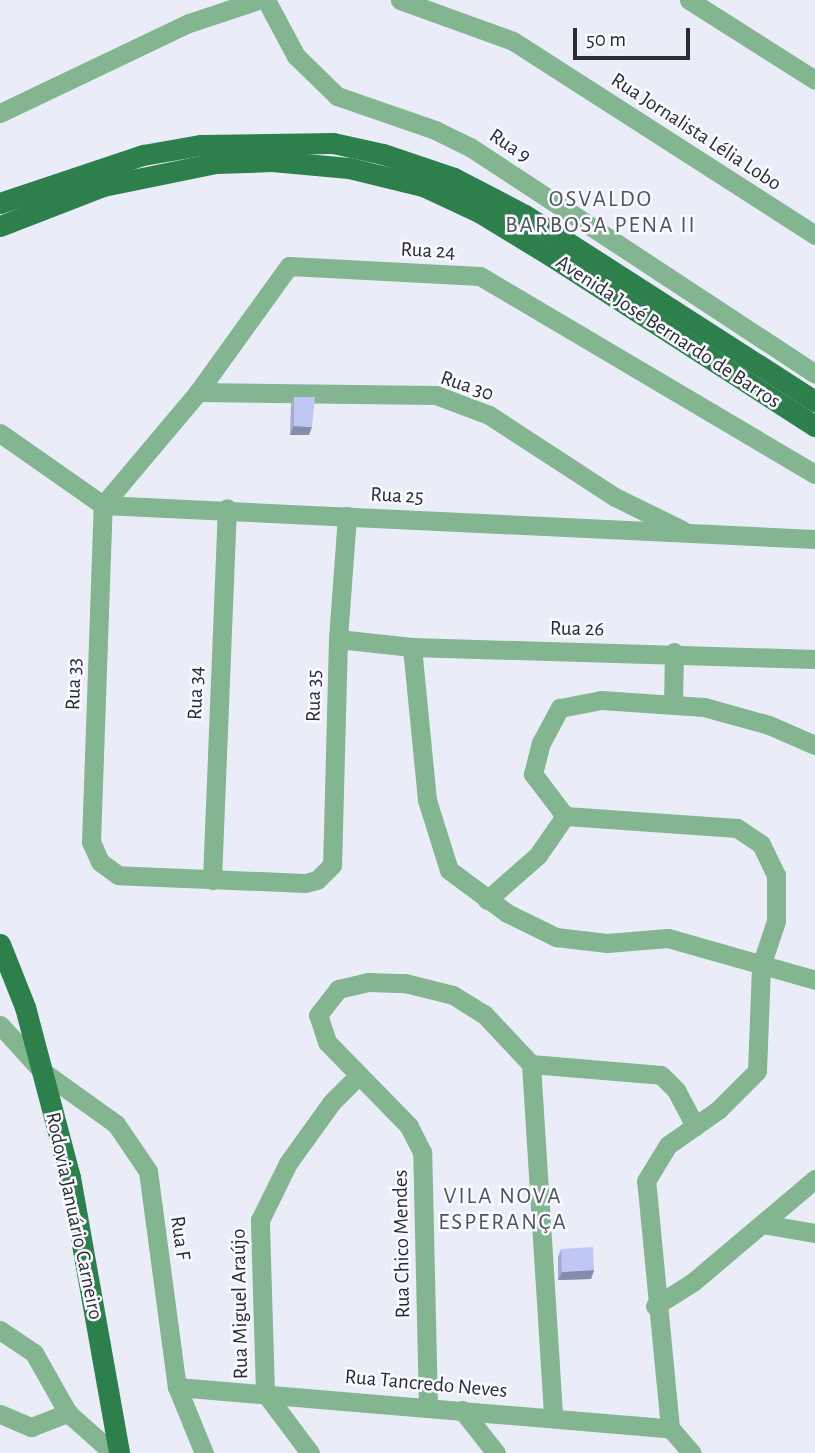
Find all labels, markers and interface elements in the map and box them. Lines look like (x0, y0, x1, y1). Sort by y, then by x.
scale bar (577, 14, 694, 58)
text: 50 m (586, 29, 626, 50)
street label: Rua Jornalista Lélia Lobo (606, 68, 786, 196)
street label: Rua 9 (484, 123, 536, 169)
district label: OSVALDO BARBOSA PENA II (507, 186, 695, 240)
street label: Rua 24 (400, 237, 456, 265)
street label: Avenida José Bernardo de Barros (551, 250, 785, 414)
street label: Rua 30 (437, 365, 497, 407)
street label: Rua 25 (370, 482, 424, 510)
street label: Rua 26 (550, 616, 604, 642)
street label: Rua 33 (60, 657, 88, 711)
street label: Rua 34 (182, 666, 210, 720)
street label: Rua 35 (301, 670, 327, 722)
street label: Rodovia Januário Carneiro (40, 1110, 108, 1322)
street label: Rua Chico Mendes (388, 1169, 416, 1319)
district label: VILA NOVA ESPERANÇA (439, 1183, 567, 1237)
street label: Rua F (164, 1214, 196, 1262)
street label: Rua Miguel Araújo (226, 1228, 254, 1380)
street label: Rua Tancredo Neves (344, 1364, 508, 1404)

